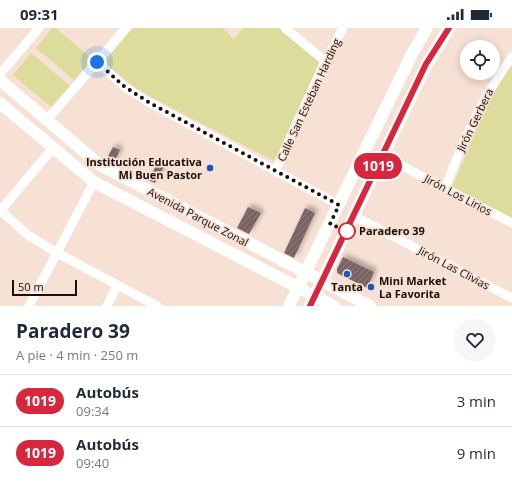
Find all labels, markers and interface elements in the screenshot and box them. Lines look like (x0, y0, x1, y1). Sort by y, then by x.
text: 09:31 (20, 4, 59, 24)
street label: Calle San Esteban Harding (273, 36, 344, 164)
map controls (460, 40, 500, 80)
button: locate (460, 40, 500, 80)
your location (87, 52, 107, 72)
street label: Jirón Gerbera (452, 86, 496, 155)
line badge: 1019 (350, 153, 406, 179)
place label: Institución Educativa Mi Buen Pastor (86, 154, 202, 182)
text: 1019 (362, 156, 394, 175)
marker: Institución Educativa Mi Buen Pastor (205, 163, 215, 173)
street label: Jirón Los Lirios (421, 170, 495, 219)
street label: Avenida Parque Zonal (145, 184, 251, 250)
marker: Paradero 39 (338, 222, 356, 240)
place label: Paradero 39 (359, 223, 425, 238)
street label: Jirón Las Clivias (415, 242, 492, 293)
marker: Tanta (342, 269, 352, 279)
place label: Mini Market La Favorita (379, 273, 447, 301)
scale bar (12, 278, 77, 297)
text: 50 m (18, 279, 44, 294)
place label: Tanta (331, 279, 363, 294)
marker: Mini Market La Favorita (366, 282, 376, 292)
text: Paradero 39 (16, 318, 130, 344)
button: heart (454, 319, 496, 361)
text: A pie · 4 min · 250 m (16, 346, 138, 364)
text: Autobús (76, 382, 139, 402)
text: 1019 (24, 391, 56, 410)
text: 3 min (457, 391, 496, 411)
text: 09:34 (76, 402, 109, 420)
text: Autobús (76, 434, 139, 454)
text: 1019 (24, 443, 56, 462)
text: 9 min (457, 443, 496, 463)
text: 09:40 (76, 454, 109, 472)

